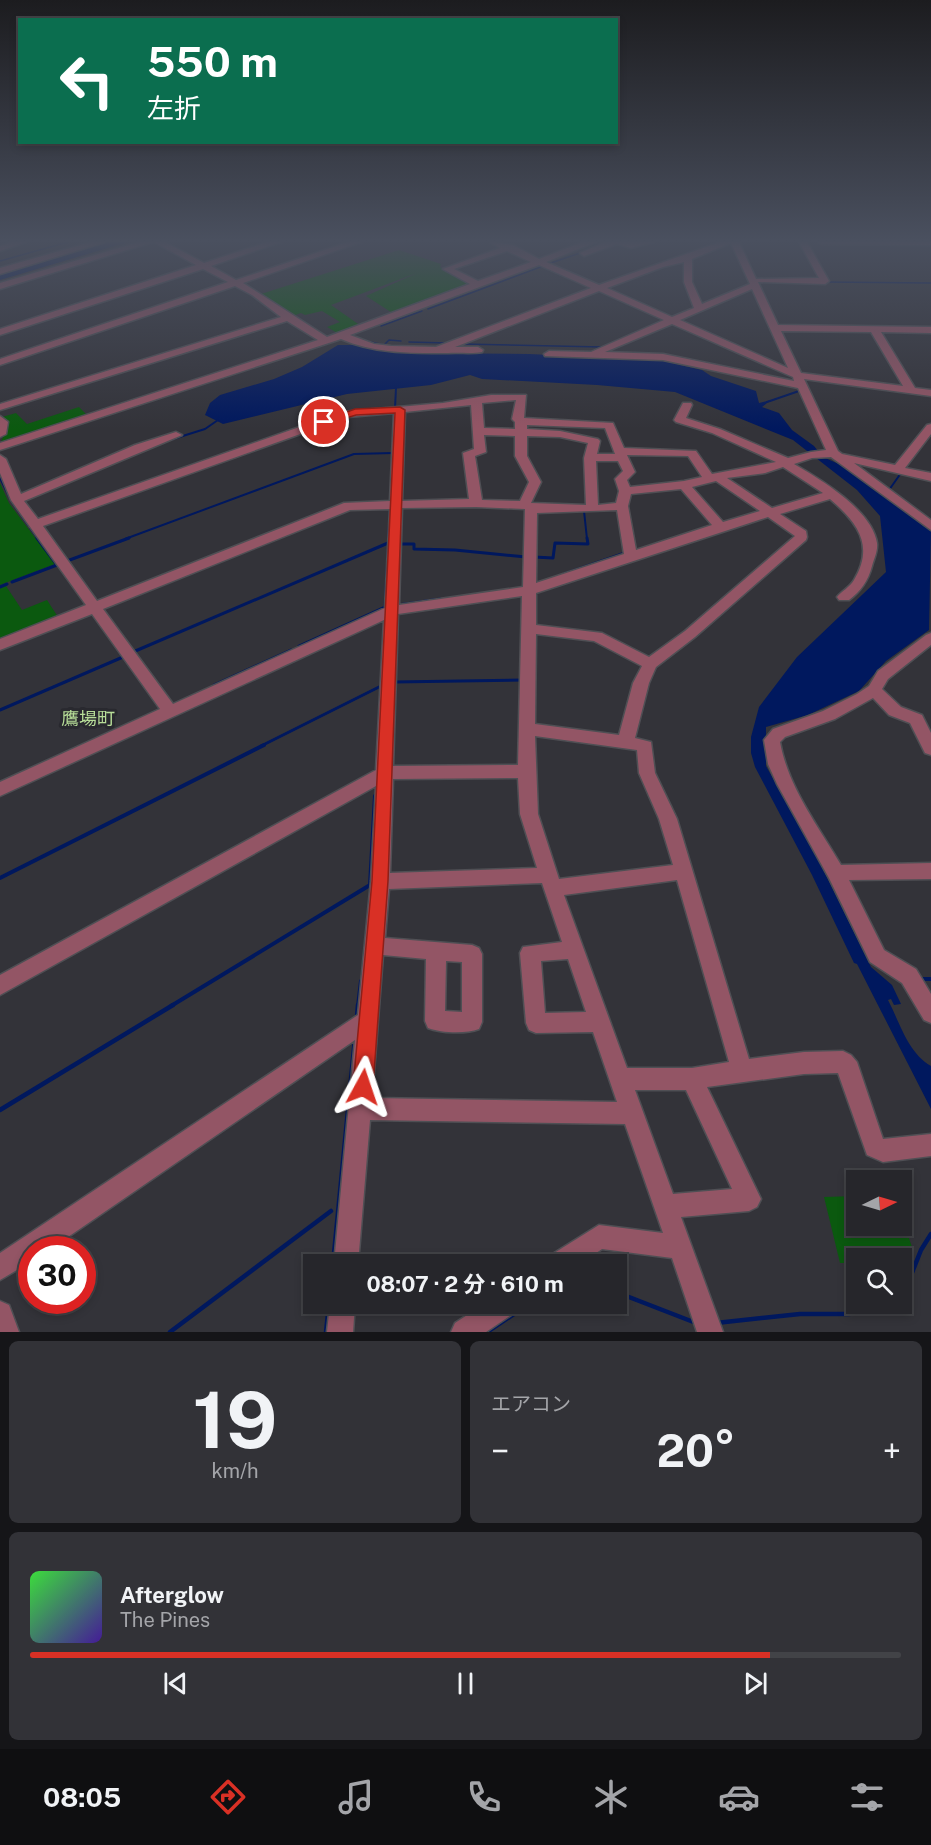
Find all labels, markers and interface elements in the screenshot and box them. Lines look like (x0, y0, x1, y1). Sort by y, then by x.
text: 550 m (147, 37, 278, 86)
icon: left (48, 42, 126, 120)
text: 左折 (147, 92, 201, 124)
pin (298, 396, 349, 447)
icon: arrive (307, 405, 340, 438)
district label: 鷹場町 (61, 708, 115, 729)
position arrow (331, 1055, 395, 1119)
north arrow (846, 1170, 912, 1236)
map controls (846, 1170, 912, 1314)
speed limit sign: 30 (18, 1236, 96, 1314)
button: search (846, 1248, 912, 1314)
text: 08:07 · 2 分 · 610 m (366, 1271, 564, 1297)
text: 19 (193, 1374, 277, 1466)
text: エアコン (491, 1392, 571, 1416)
text: 20° (657, 1424, 735, 1477)
text: − (491, 1432, 509, 1470)
text: + (883, 1432, 901, 1470)
text: km/h (211, 1459, 259, 1483)
text: Afterglow (120, 1582, 224, 1608)
text: The Pines (120, 1608, 210, 1632)
icon: previous (159, 1667, 192, 1700)
icon: pause (449, 1667, 482, 1700)
icon: next (739, 1667, 772, 1700)
icon: directions (207, 1776, 249, 1818)
icon: music (335, 1776, 377, 1818)
icon: phone (463, 1776, 505, 1818)
icon: climate (590, 1776, 632, 1818)
icon: car (718, 1776, 760, 1818)
icon: filters (846, 1776, 888, 1818)
text: 08:05 (43, 1781, 121, 1813)

